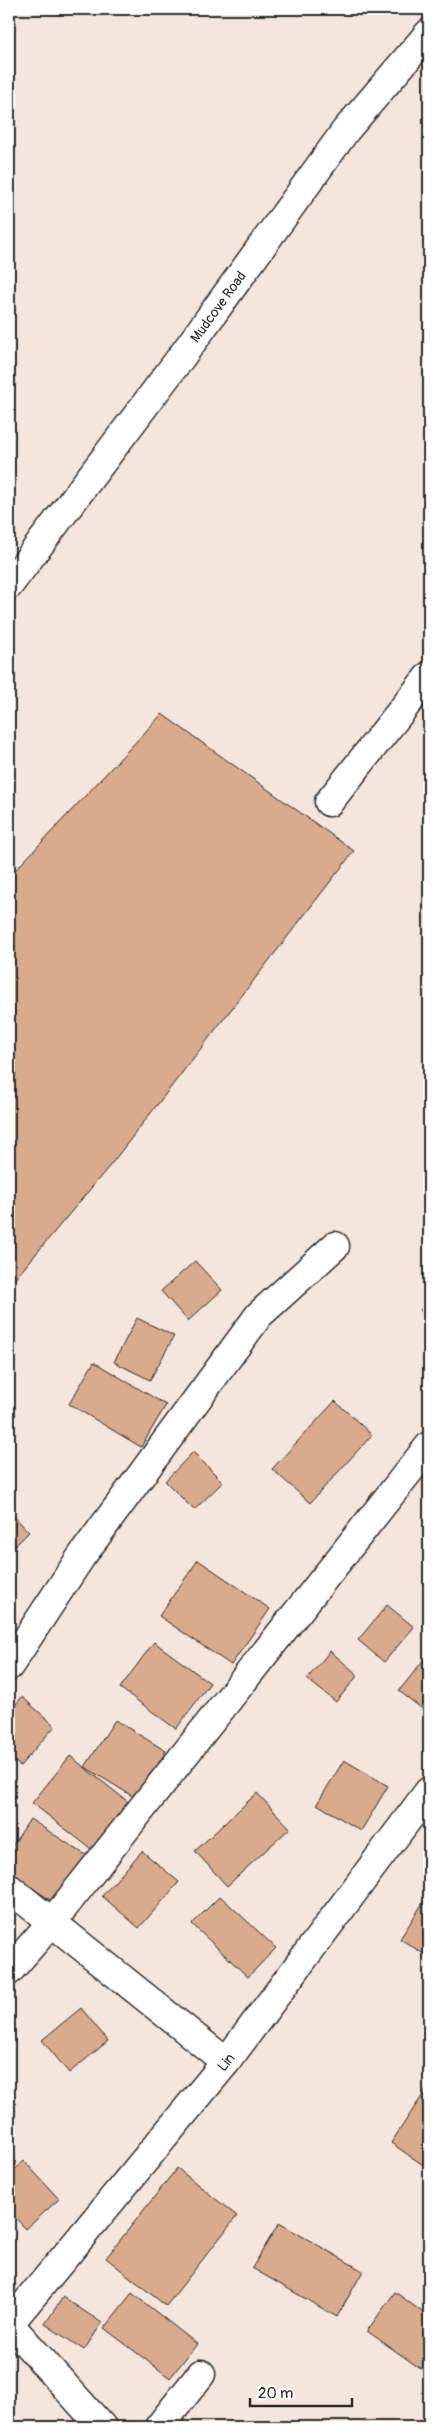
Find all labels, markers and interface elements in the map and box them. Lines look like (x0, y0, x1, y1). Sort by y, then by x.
street label: Mudcove Road (186, 268, 249, 346)
street label: Lin (214, 2050, 238, 2075)
scale bar (250, 2376, 353, 2408)
text: 20 m (258, 2384, 293, 2403)

